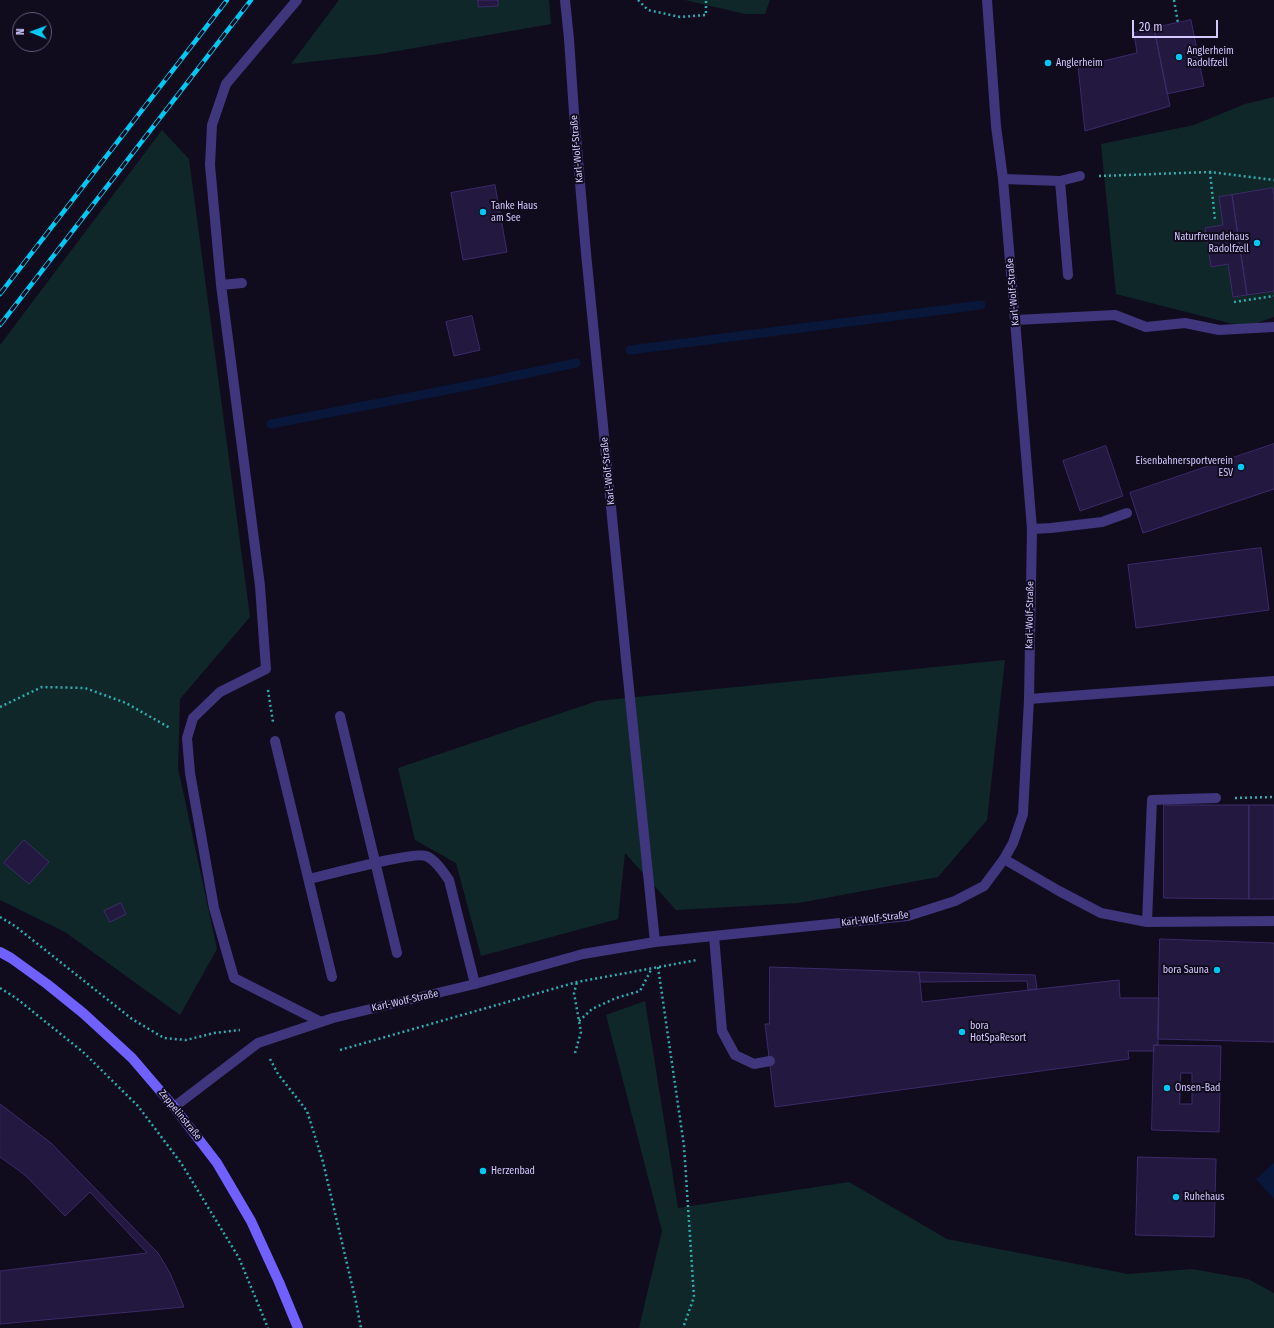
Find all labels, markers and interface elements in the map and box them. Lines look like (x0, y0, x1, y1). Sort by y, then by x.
north arrow (12, 12, 52, 52)
scale bar (1134, 12, 1220, 38)
text: 20 m (1139, 20, 1163, 34)
text: N (14, 28, 27, 35)
place label: Anglerheim Radolfzell (1187, 45, 1234, 68)
marker: Anglerheim Radolfzell (1174, 52, 1184, 62)
place label: Anglerheim (1056, 57, 1103, 69)
marker: Anglerheim (1043, 58, 1053, 68)
street label: Karl-Wolf-Straße (568, 115, 586, 183)
place label: Tanke Haus am See (491, 200, 538, 224)
marker: Tanke Haus am See (478, 207, 488, 217)
place label: Naturfreundehaus Radolfzell (1174, 231, 1249, 254)
marker: Naturfreundehaus Radolfzell (1252, 238, 1262, 248)
street label: Karl-Wolf-Straße (1004, 258, 1022, 326)
street label: Karl-Wolf-Straße (598, 437, 618, 505)
place label: Eisenbahnersportverein ESV (1135, 455, 1233, 478)
marker: Eisenbahnersportverein ESV (1236, 462, 1246, 472)
street label: Karl-Wolf-Straße (1023, 581, 1037, 649)
street label: Karl-Wolf-Straße (841, 909, 909, 929)
place label: bora Sauna (1163, 964, 1209, 976)
marker: bora Sauna (1212, 965, 1222, 975)
street label: Karl-Wolf-Straße (371, 988, 439, 1014)
place label: bora HotSpaResort (970, 1020, 1026, 1044)
marker: bora HotSpaResort (957, 1027, 967, 1037)
place label: Onsen-Bad (1175, 1082, 1220, 1094)
marker: Onsen-Bad (1162, 1083, 1172, 1093)
street label: Zeppelinstraße (156, 1087, 204, 1143)
place label: Herzenbad (491, 1165, 535, 1177)
marker: Herzenbad (478, 1166, 488, 1176)
place label: Ruhehaus (1184, 1191, 1225, 1203)
marker: Ruhehaus (1171, 1192, 1181, 1202)

